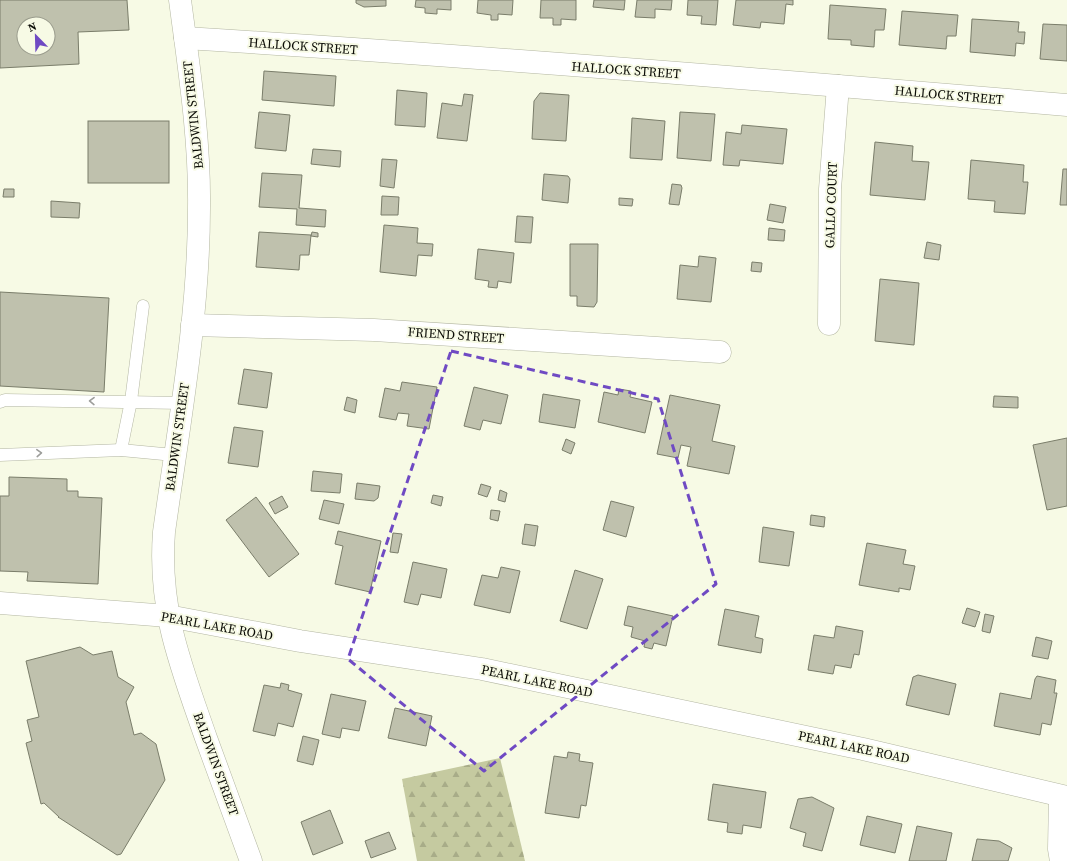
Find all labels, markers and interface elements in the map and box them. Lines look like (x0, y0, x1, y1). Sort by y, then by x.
north arrow (16, 16, 56, 56)
text: N (26, 19, 39, 36)
street label: HALLOCK STREET (248, 34, 358, 58)
street label: HALLOCK STREET (571, 58, 681, 82)
street label: BALDWIN STREET (179, 60, 207, 170)
street label: HALLOCK STREET (894, 82, 1004, 108)
street label: GALLO COURT (821, 161, 841, 249)
street label: FRIEND STREET (407, 323, 505, 347)
street label: BALDWIN STREET (161, 382, 193, 492)
one-way arrow (89, 397, 95, 405)
one-way arrow (36, 449, 42, 458)
street label: PEARL LAKE ROAD (160, 608, 274, 644)
street label: PEARL LAKE ROAD (480, 661, 594, 701)
street label: BALDWIN STREET (189, 710, 243, 818)
street label: PEARL LAKE ROAD (797, 727, 911, 767)

